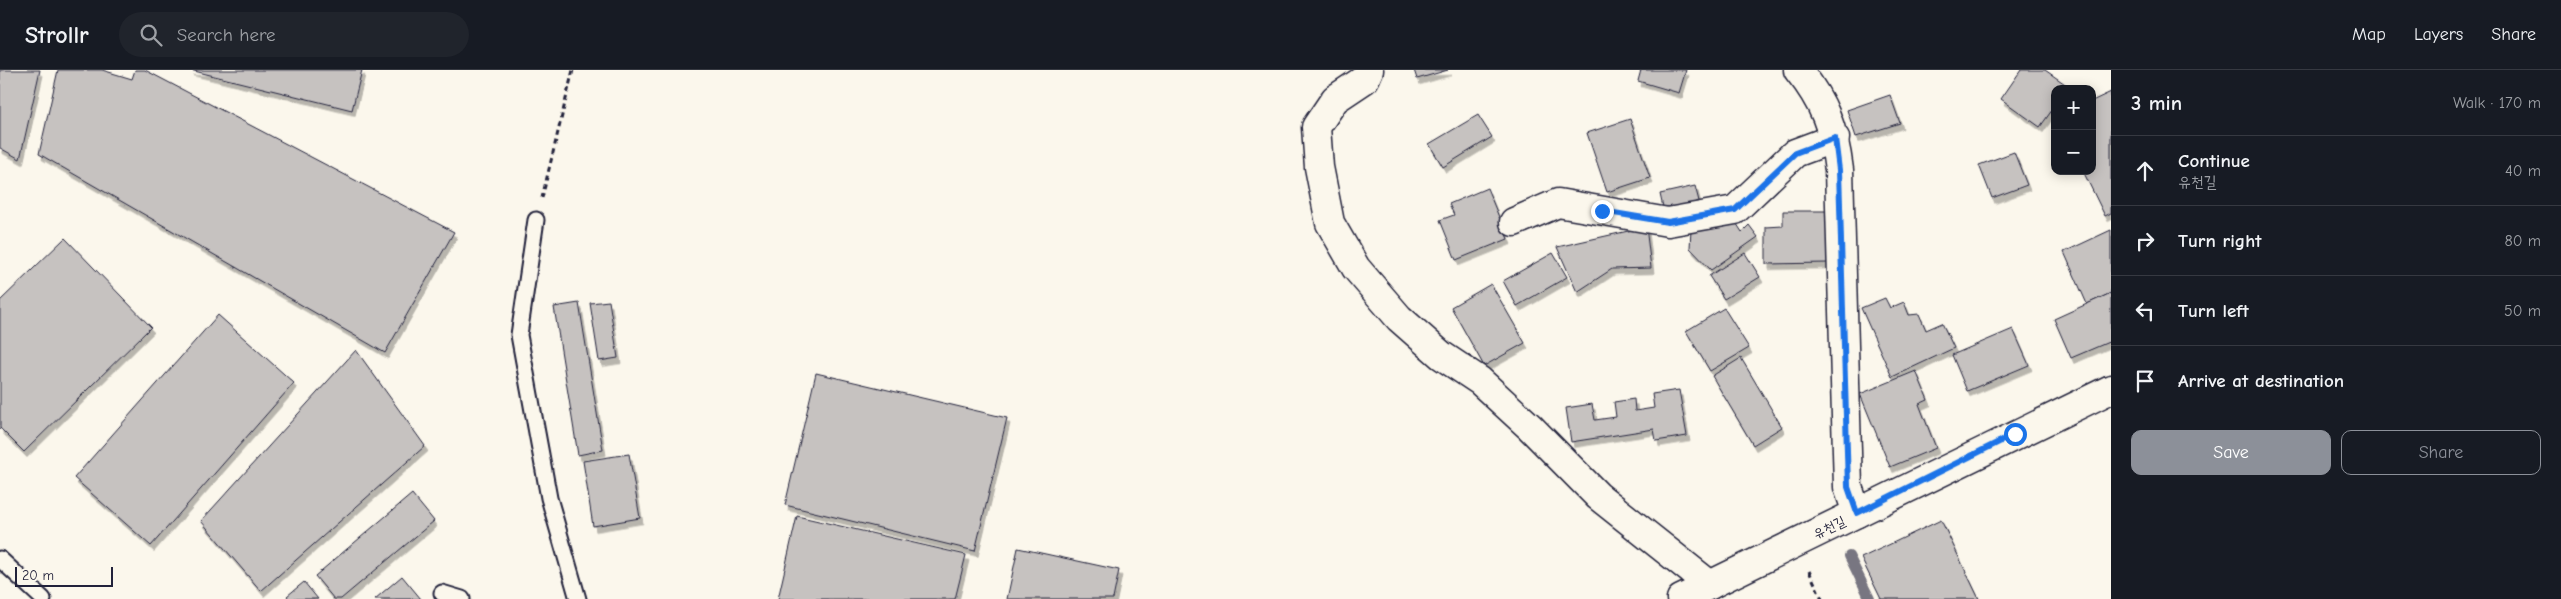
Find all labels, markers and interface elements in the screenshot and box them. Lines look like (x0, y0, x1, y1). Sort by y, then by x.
search box (119, 12, 469, 57)
text: Strollr (25, 21, 89, 49)
icon: search (137, 21, 165, 49)
text: Search here (177, 24, 276, 46)
text: Map (2352, 24, 2386, 45)
text: Layers (2414, 24, 2463, 45)
text: Share (2491, 24, 2536, 45)
map controls (2051, 85, 2096, 175)
button: + (2051, 85, 2096, 130)
text: 3 min (2131, 91, 2182, 115)
text: Walk · 170 m (2453, 94, 2541, 112)
button: − (2051, 130, 2096, 175)
text: Continue (2178, 150, 2250, 172)
icon: ahead (2131, 157, 2159, 185)
text: 40 m (2505, 162, 2541, 180)
text: 유천길 (2178, 173, 2217, 191)
route end (1591, 200, 1614, 223)
icon: right (2131, 227, 2159, 255)
text: Turn right (2178, 230, 2262, 252)
text: 80 m (2504, 232, 2541, 250)
icon: left (2131, 297, 2159, 325)
text: Turn left (2178, 300, 2249, 322)
text: 50 m (2504, 302, 2541, 320)
icon: arrive (2131, 367, 2159, 395)
text: Arrive at destination (2178, 370, 2344, 392)
route start (2004, 423, 2027, 446)
button: Save (2131, 430, 2331, 475)
button: Share (2341, 430, 2541, 475)
street label: 유천길 (1810, 512, 1849, 542)
scale bar (15, 564, 112, 587)
text: 20 m (22, 567, 54, 584)

